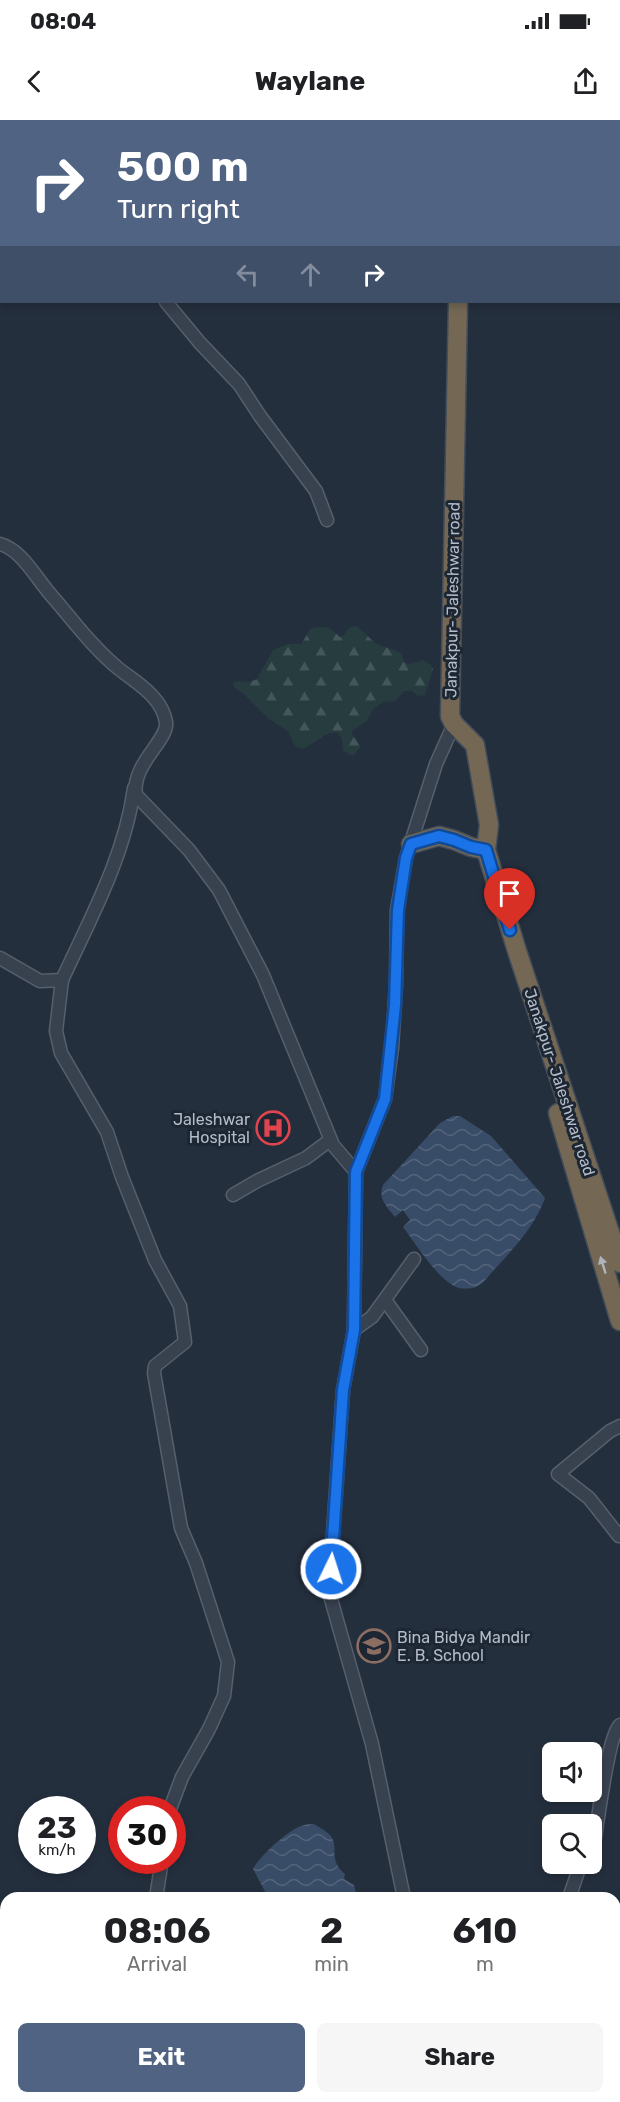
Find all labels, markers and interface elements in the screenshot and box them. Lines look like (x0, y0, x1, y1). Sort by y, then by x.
text: 08:04 (30, 8, 96, 35)
icon: back (18, 65, 51, 98)
text: Waylane (255, 65, 365, 97)
icon: share (569, 65, 602, 98)
text: 500 m (117, 142, 249, 192)
icon: right (18, 144, 96, 222)
text: Turn right (117, 193, 240, 225)
icon: left (231, 258, 264, 291)
icon: ahead (294, 258, 327, 291)
icon: right (357, 258, 390, 291)
street label: Janakpur- Jaleshwar road (441, 502, 464, 698)
pin (484, 868, 535, 930)
icon: arrive (493, 877, 526, 910)
street label: Janakpur- Jaleshwar road (520, 986, 599, 1178)
place label: Jaleshwar Hospital (173, 1110, 250, 1147)
hospital icon: Jaleshwar Hospital (255, 1110, 291, 1146)
one-way arrow (598, 1256, 607, 1274)
position arrow (299, 1537, 363, 1601)
school or university icon: Bina Bidya Mandir E. B. School (356, 1628, 392, 1664)
place label: Bina Bidya Mandir E. B. School (397, 1628, 530, 1665)
map controls (542, 1742, 602, 1874)
button: sound (542, 1742, 602, 1802)
speed limit sign: 30 (108, 1796, 186, 1874)
text: 23 (37, 1810, 77, 1846)
button: search (542, 1814, 602, 1874)
text: km/h (38, 1841, 76, 1859)
text: 08:06 (103, 1909, 211, 1952)
text: 2 (320, 1909, 343, 1952)
text: 610 (452, 1909, 517, 1952)
text: Arrival (127, 1952, 187, 1976)
text: min (314, 1952, 349, 1976)
text: m (476, 1952, 494, 1976)
button: Exit (18, 2023, 305, 2092)
button: Share (317, 2023, 603, 2092)

